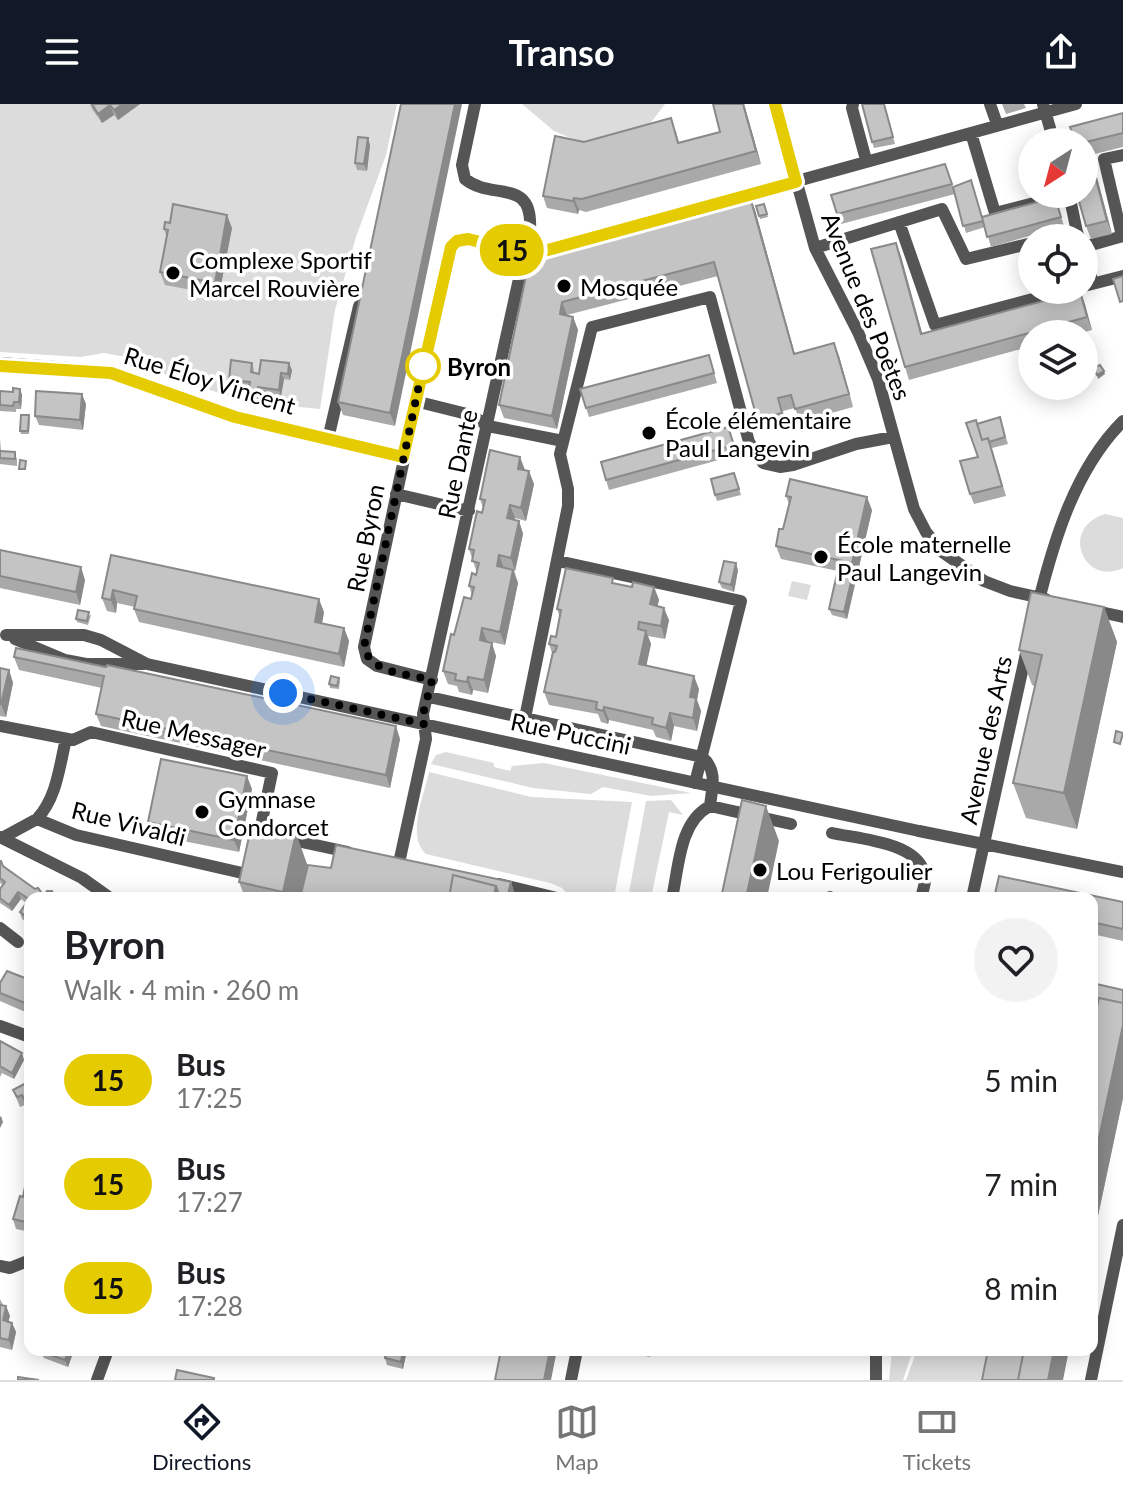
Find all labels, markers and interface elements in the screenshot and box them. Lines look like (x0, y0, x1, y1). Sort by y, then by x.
icon: menu (40, 30, 84, 74)
text: Transo (508, 30, 615, 74)
icon: share (1039, 30, 1083, 74)
north arrow (1018, 128, 1098, 208)
map controls (1018, 128, 1098, 400)
street label: Avenue des Poètes (816, 208, 918, 404)
line badge: 15 (476, 224, 548, 276)
button: locate (1018, 224, 1098, 304)
text: 15 (496, 233, 528, 267)
place label: Complexe Sportif Marcel Rouvière (189, 245, 372, 302)
marker: Complexe Sportif Marcel Rouvière (164, 264, 182, 282)
place label: Mosquée (580, 272, 678, 301)
marker: Mosquée (555, 277, 573, 295)
button: layers (1018, 320, 1098, 400)
street label: Rue Éloy Vincent (121, 340, 300, 420)
marker: Byron (406, 349, 440, 383)
place label: Byron (447, 352, 511, 381)
place label: École élémentaire Paul Langevin (665, 405, 851, 462)
street label: Rue Dante (431, 407, 483, 521)
marker: École élémentaire Paul Langevin (640, 424, 658, 442)
street label: Rue Byron (340, 481, 390, 595)
place label: École maternelle Paul Langevin (837, 529, 1011, 586)
marker: École maternelle Paul Langevin (812, 548, 830, 566)
street label: Avenue des Arts (953, 653, 1017, 827)
your location (263, 673, 303, 713)
street label: Rue Messager (119, 702, 269, 764)
street label: Rue Puccini (508, 706, 634, 760)
place label: Gymnase Condorcet (218, 784, 329, 841)
street label: Rue Vivaldi (69, 795, 189, 851)
marker: Gymnase Condorcet (193, 803, 211, 821)
place label: Lou Ferigoulier (776, 856, 933, 885)
marker: Lou Ferigoulier (751, 861, 769, 879)
button: heart (974, 918, 1058, 1002)
text: Byron (64, 921, 166, 967)
text: Walk · 4 min · 260 m (64, 974, 299, 1006)
text: Bus (176, 1046, 226, 1082)
text: 5 min (984, 1062, 1058, 1098)
text: 15 (92, 1063, 124, 1097)
text: 17:25 (176, 1082, 243, 1114)
text: Bus (176, 1150, 226, 1186)
text: 7 min (984, 1166, 1058, 1202)
text: 15 (92, 1167, 124, 1201)
text: 17:27 (176, 1186, 243, 1218)
text: Bus (176, 1254, 226, 1290)
text: 8 min (984, 1270, 1058, 1306)
text: 15 (92, 1271, 124, 1305)
text: 17:28 (176, 1290, 243, 1322)
tab: Directions (152, 1400, 251, 1475)
tab: Map (555, 1400, 599, 1475)
tab: Tickets (903, 1400, 971, 1475)

